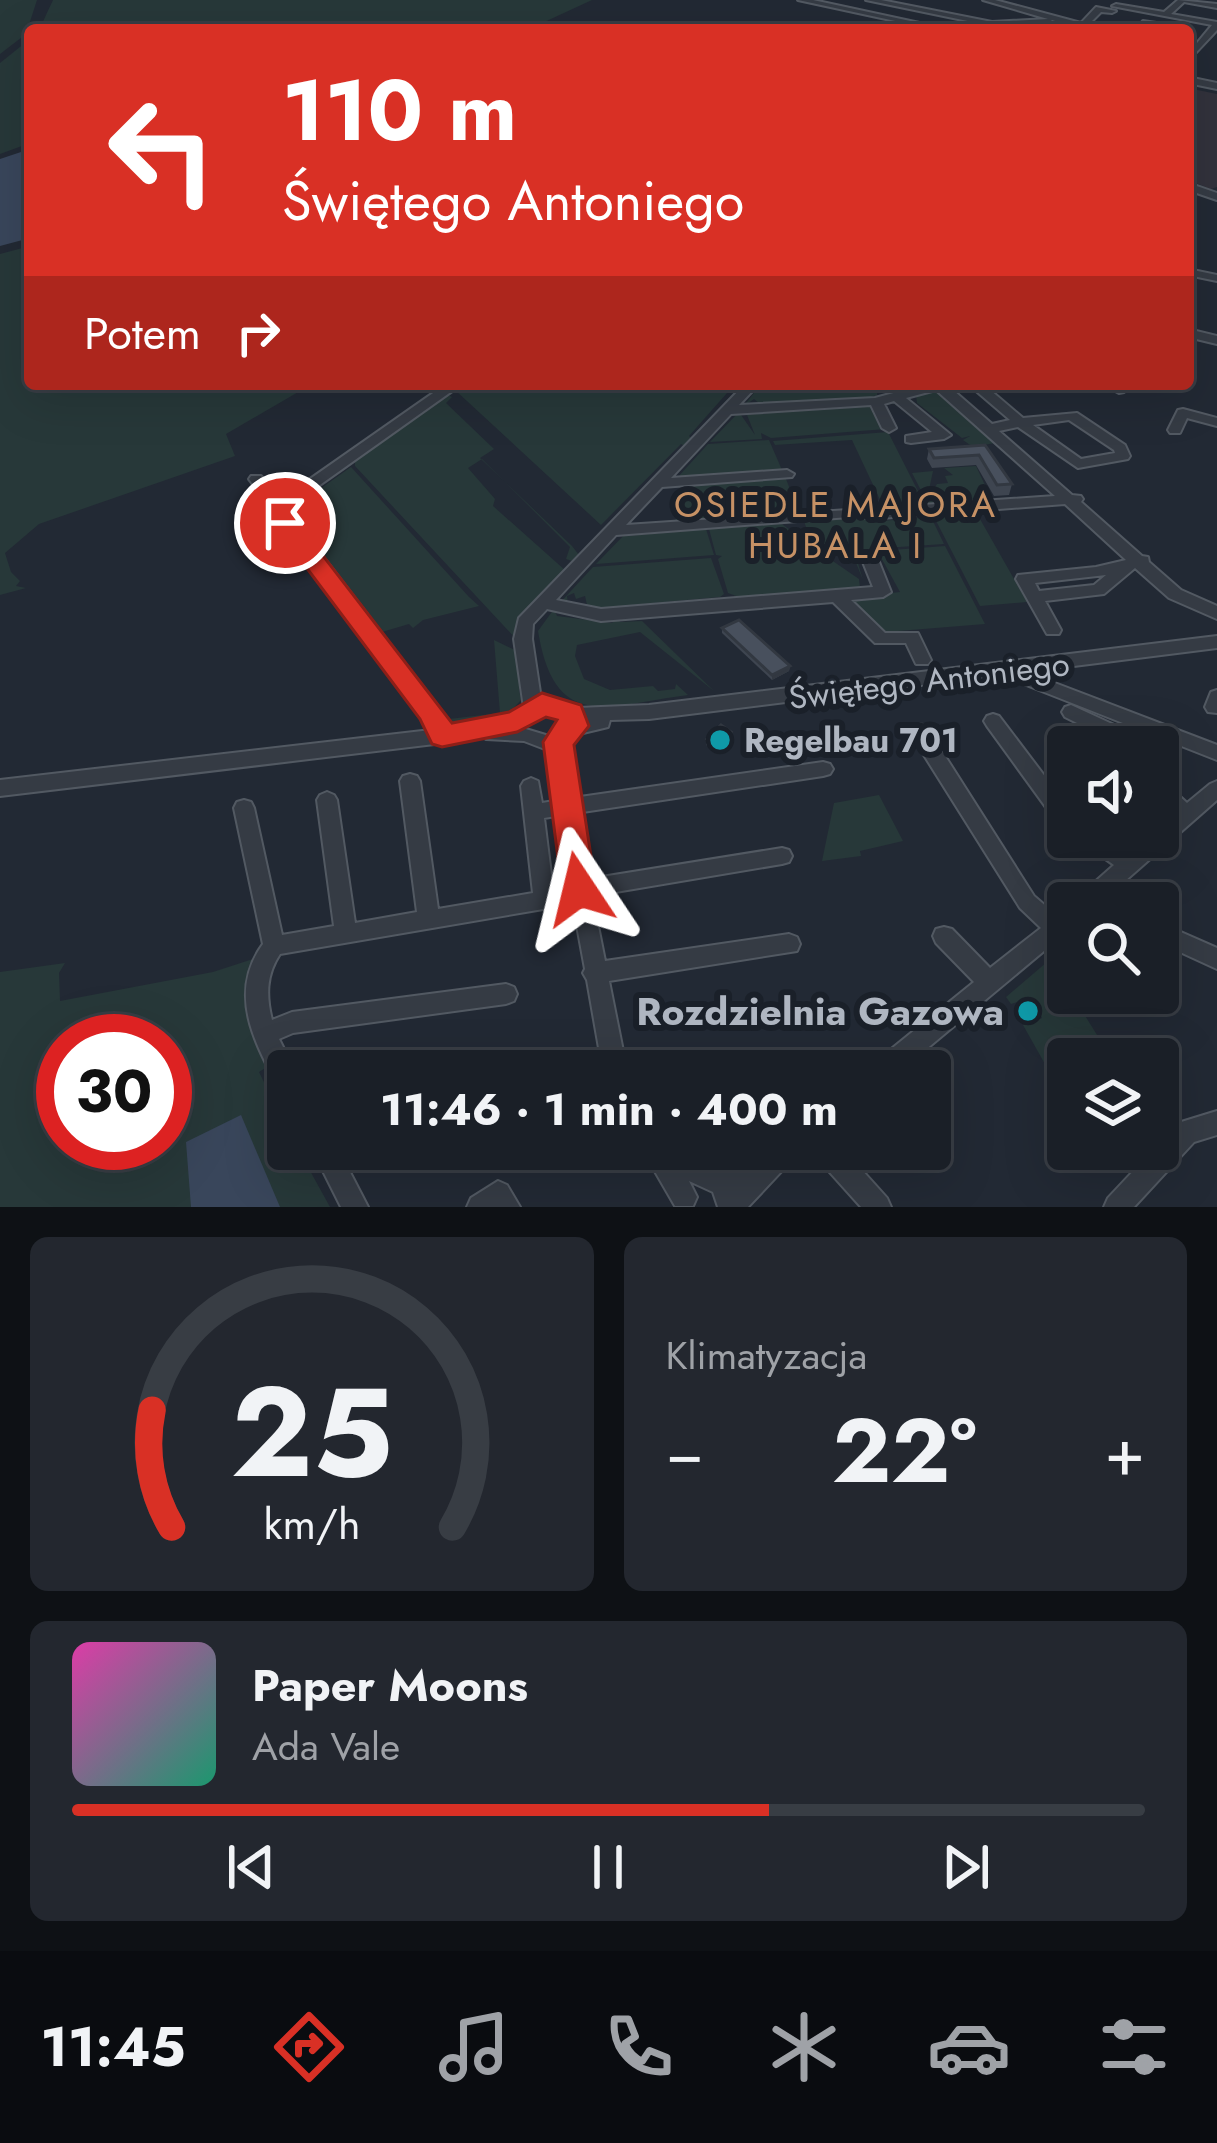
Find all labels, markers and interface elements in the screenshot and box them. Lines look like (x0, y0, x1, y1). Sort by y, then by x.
text: 110 m (282, 50, 517, 172)
icon: left (84, 72, 240, 228)
text: Świętego Antoniego (282, 162, 744, 240)
icon: right (225, 300, 291, 366)
text: Potem (84, 301, 201, 366)
pin (234, 472, 336, 574)
district label: OSIEDLE MAJORA HUBALA I (674, 478, 998, 571)
icon: arrive (252, 490, 318, 556)
street label: Świętego Antoniego (786, 640, 1072, 721)
place label: Regelbau 701 (744, 717, 958, 764)
map controls (1047, 726, 1179, 1170)
button: sound (1047, 726, 1179, 858)
marker: Regelbau 701 (707, 727, 733, 753)
position arrow (516, 826, 642, 952)
button: search (1047, 882, 1179, 1014)
place label: Rozdzielnia Gazowa (636, 983, 1004, 1040)
marker: Rozdzielnia Gazowa (1015, 998, 1041, 1024)
speed limit sign: 30 (36, 1014, 192, 1170)
button: layers (1047, 1038, 1179, 1170)
text: 11:46 · 1 min · 400 m (380, 1077, 838, 1142)
text: Klimatyzacja (666, 1327, 867, 1384)
text: 25 (231, 1342, 393, 1523)
text: 22° (832, 1386, 977, 1516)
text: − (666, 1404, 704, 1500)
text: + (1104, 1404, 1145, 1500)
text: km/h (263, 1493, 360, 1555)
text: Paper Moons (252, 1653, 528, 1718)
text: Ada Vale (252, 1718, 400, 1775)
icon: previous (218, 1834, 284, 1900)
icon: pause (575, 1834, 641, 1900)
icon: next (933, 1834, 999, 1900)
icon: directions (267, 2005, 351, 2089)
icon: music (432, 2005, 516, 2089)
icon: phone (597, 2005, 681, 2089)
icon: climate (762, 2005, 846, 2089)
icon: car (927, 2005, 1011, 2089)
icon: filters (1092, 2005, 1176, 2089)
text: 11:45 (41, 2008, 185, 2086)

